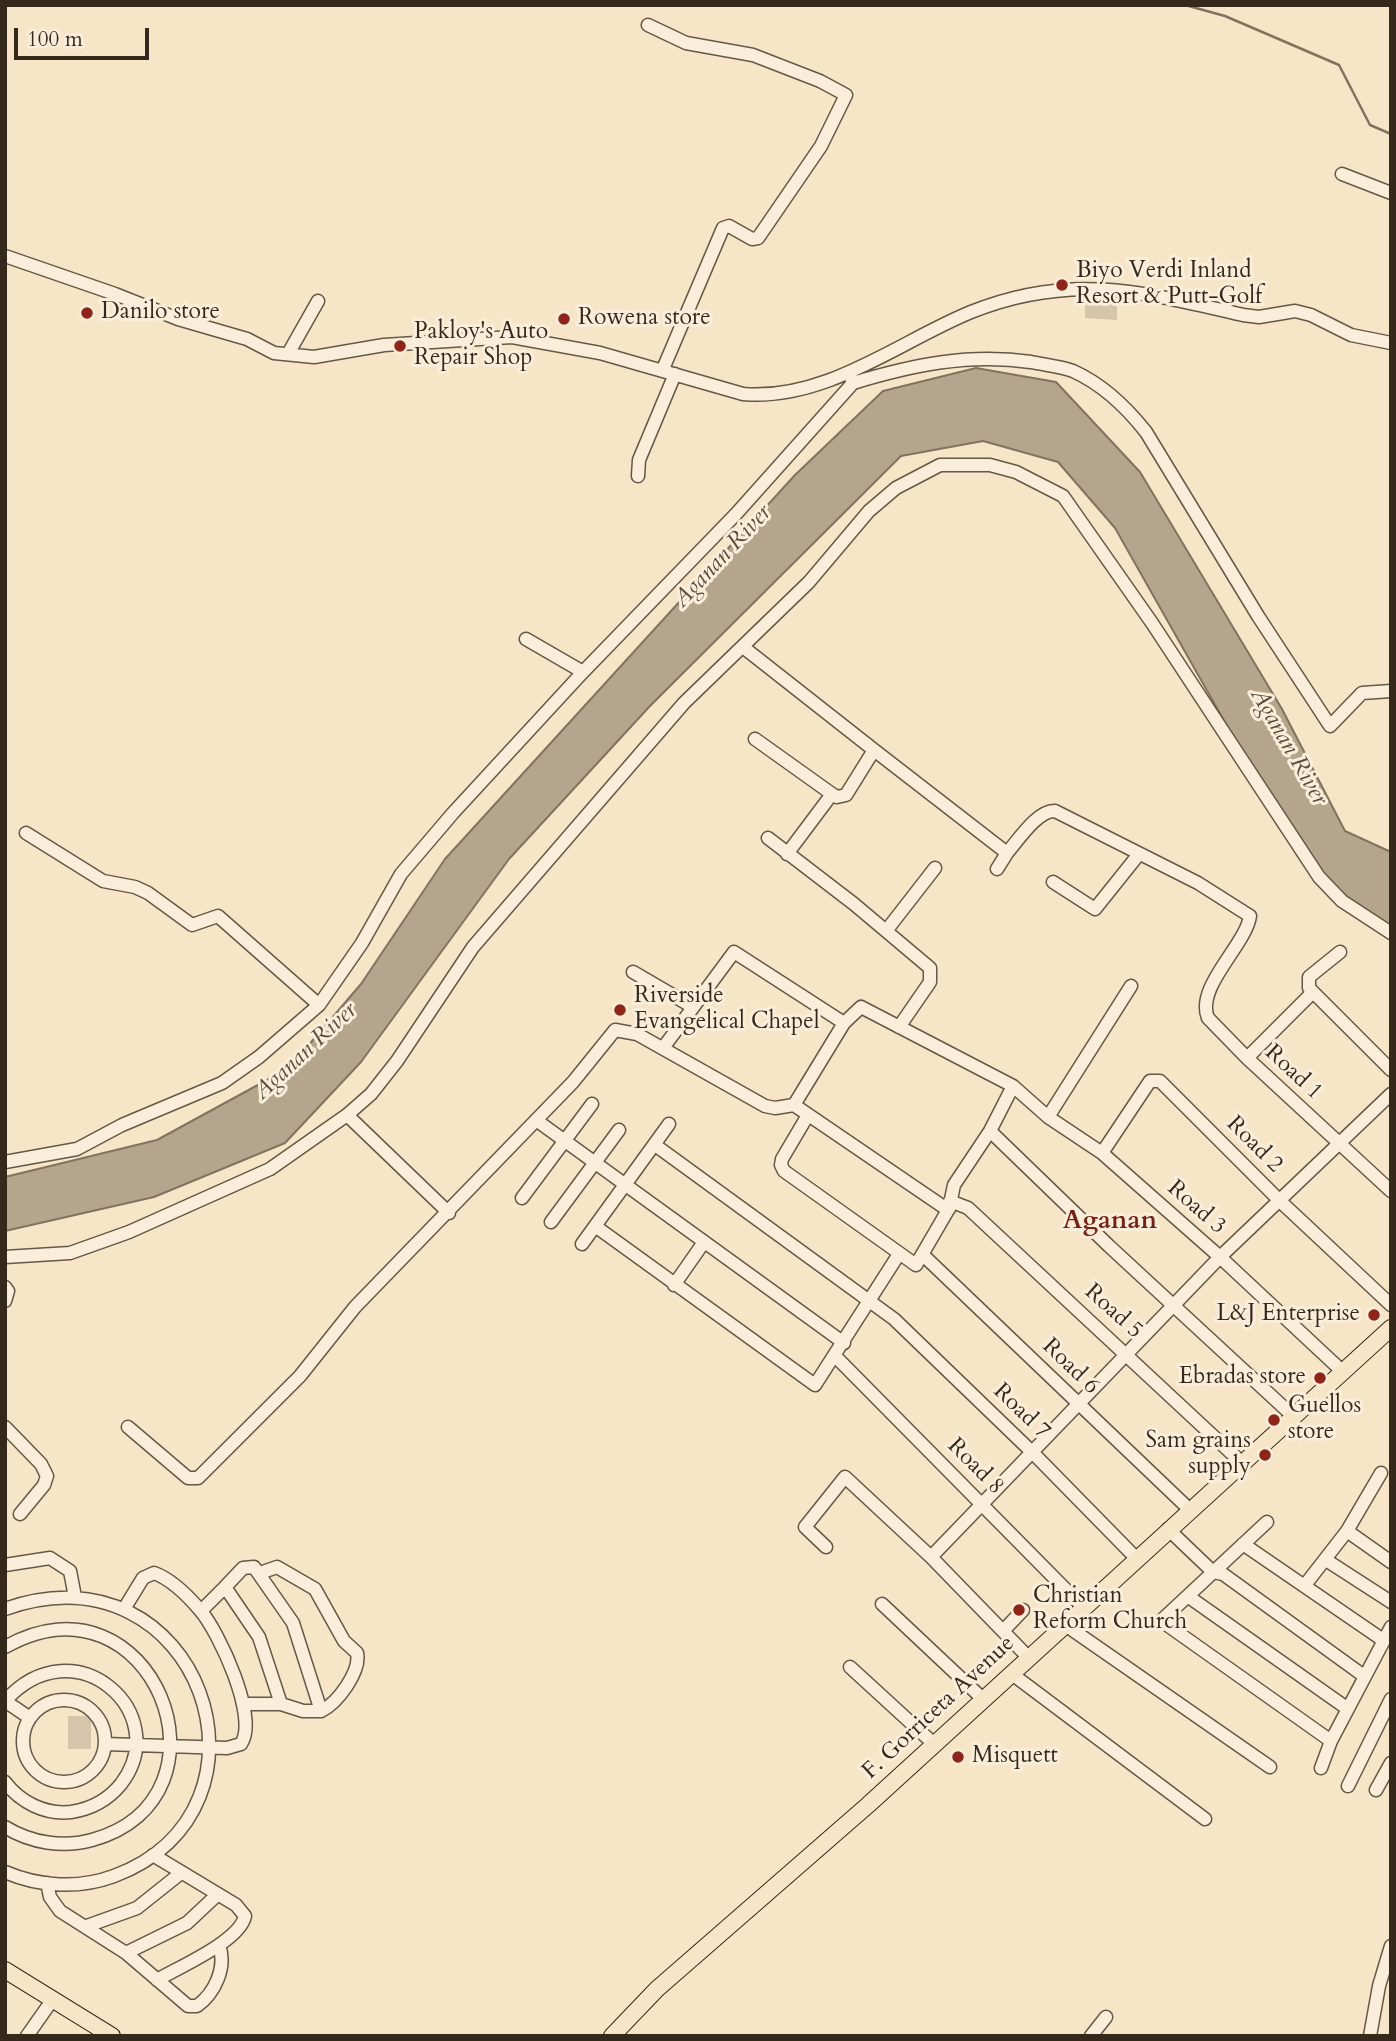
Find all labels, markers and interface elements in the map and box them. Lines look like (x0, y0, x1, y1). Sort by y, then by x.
scale bar (18, 14, 152, 58)
text: 100 m (27, 25, 83, 54)
place label: Biyo Verdi Inland Resort & Putt-Golf (1076, 258, 1262, 312)
marker: Biyo Verdi Inland Resort & Putt-Golf (1054, 277, 1070, 293)
place label: Danilo store (101, 299, 220, 327)
marker: Danilo store (79, 305, 95, 321)
place label: Rowena store (578, 305, 711, 333)
marker: Rowena store (556, 311, 572, 327)
place label: Pakloy's Auto Repair Shop (414, 319, 548, 373)
marker: Pakloy's Auto Repair Shop (392, 338, 408, 354)
water label: Aganan River (668, 499, 778, 615)
water label: Aganan River (1243, 683, 1333, 811)
place label: Riverside Evangelical Chapel (634, 983, 820, 1037)
water label: Aganan River (248, 997, 364, 1107)
marker: Riverside Evangelical Chapel (612, 1002, 628, 1018)
street label: Road 1 (1259, 1040, 1327, 1106)
street label: Road 2 (1220, 1111, 1288, 1179)
street label: Road 3 (1161, 1175, 1231, 1241)
district label: Aganan (1063, 1206, 1157, 1238)
street label: Road 5 (1078, 1279, 1148, 1345)
place label: L&J Enterprise (1216, 1301, 1360, 1329)
marker: L&J Enterprise (1366, 1307, 1382, 1323)
street label: Road 6 (1036, 1333, 1104, 1401)
place label: Ebradas store (1179, 1364, 1306, 1392)
marker: Ebradas store (1312, 1370, 1328, 1386)
street label: Road 7 (987, 1378, 1055, 1446)
place label: Guellos store (1288, 1393, 1361, 1447)
marker: Guellos store (1266, 1412, 1282, 1428)
place label: Sam grains supply (1145, 1428, 1251, 1482)
street label: Road 8 (941, 1433, 1009, 1501)
marker: Sam grains supply (1257, 1447, 1273, 1463)
place label: Christian Reform Church (1033, 1583, 1187, 1637)
marker: Christian Reform Church (1011, 1602, 1027, 1618)
street label: F. Gorriceta Avenue (857, 1630, 1021, 1786)
place label: Misquett (972, 1743, 1058, 1771)
marker: Misquett (950, 1749, 966, 1765)

